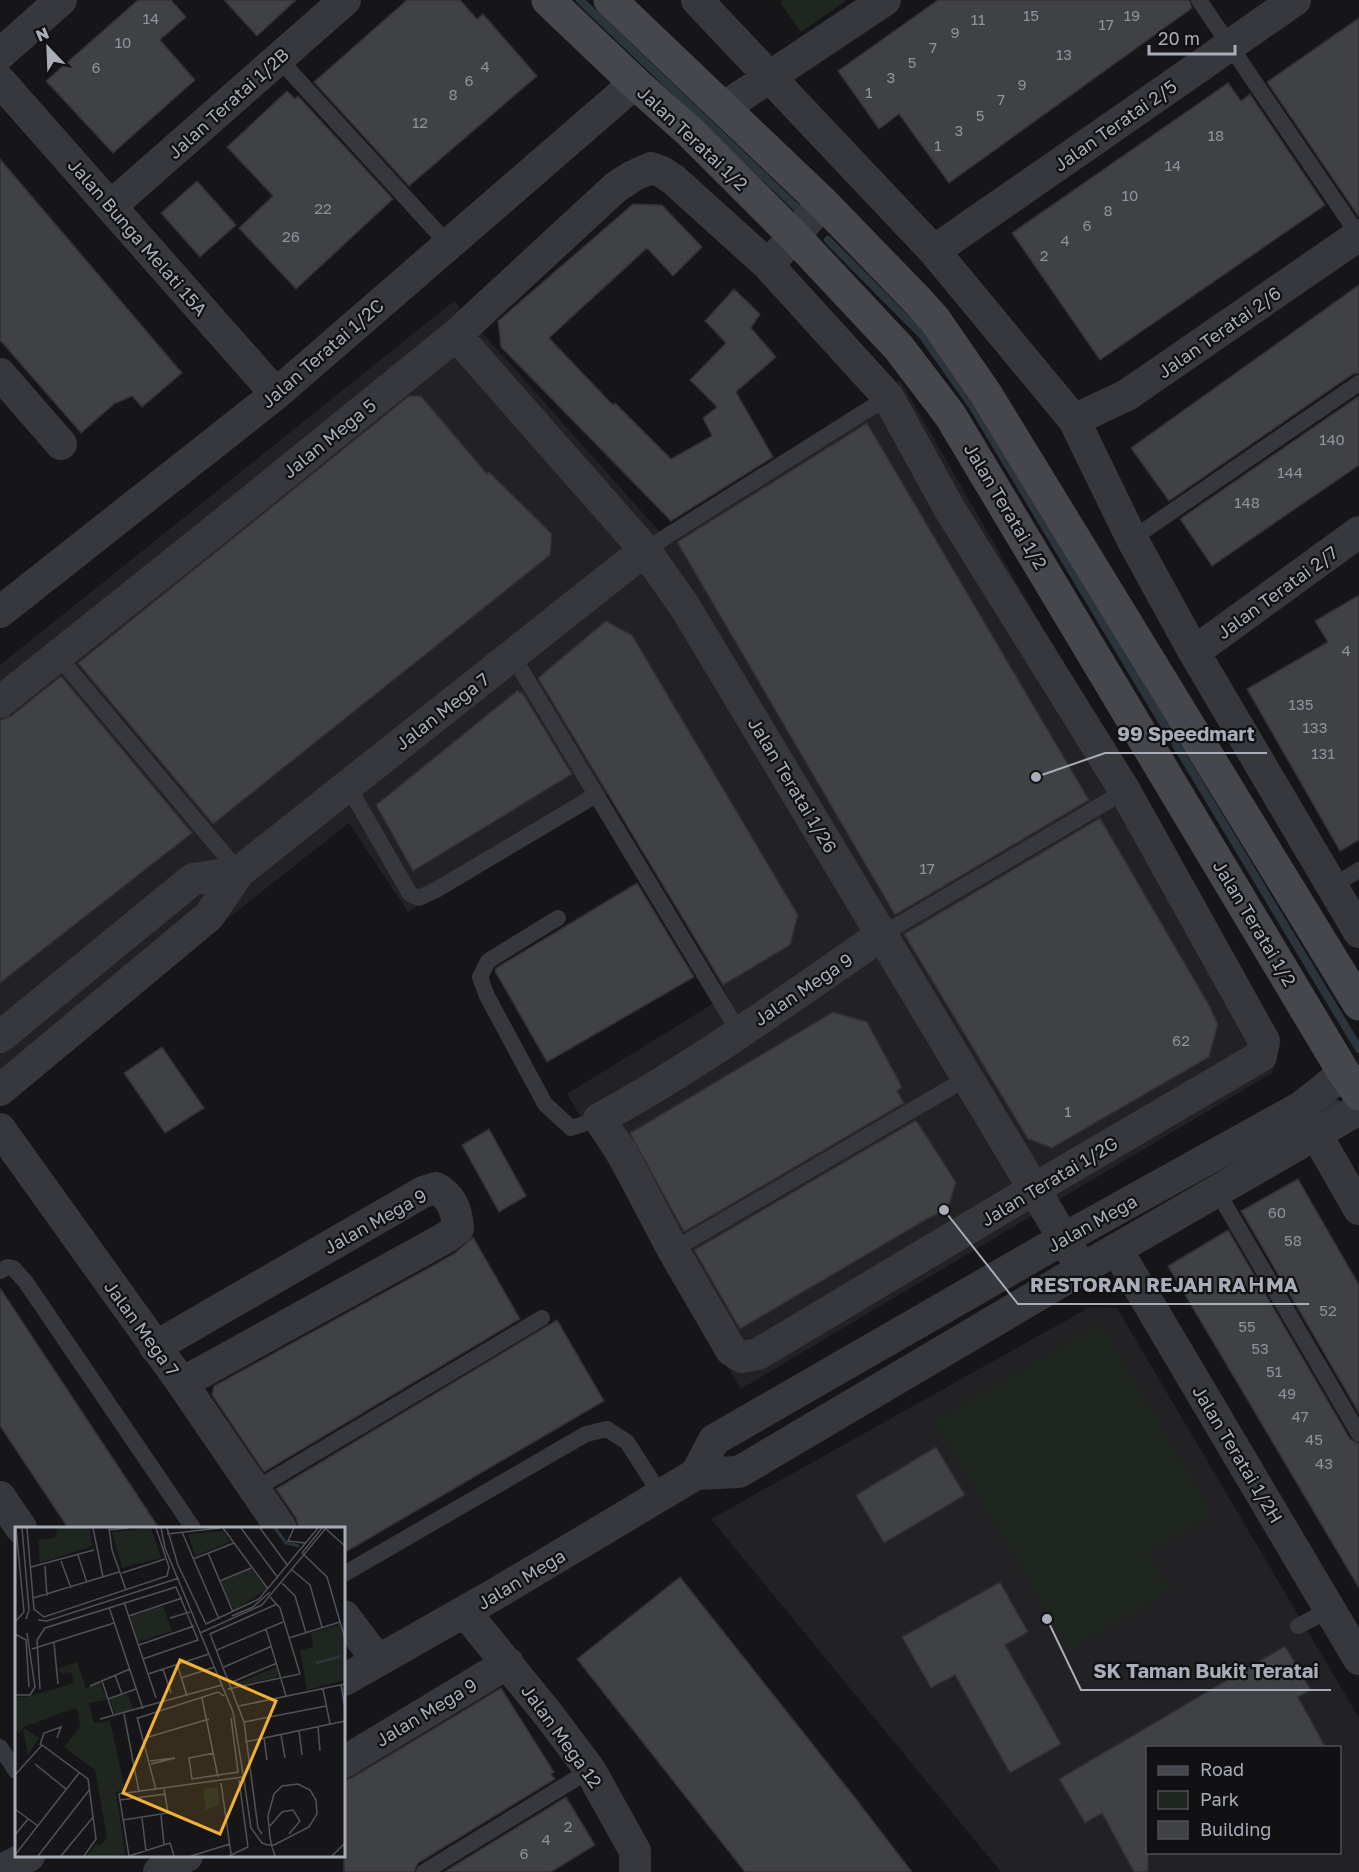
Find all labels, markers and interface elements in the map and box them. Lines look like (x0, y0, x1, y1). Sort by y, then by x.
house number: 15 (1023, 6, 1039, 24)
house number: 19 (1124, 6, 1140, 24)
house number: 14 (143, 9, 159, 27)
house number: 11 (971, 10, 985, 28)
house number: 17 (1098, 15, 1114, 33)
north arrow (18, 18, 78, 78)
scale bar (1149, 18, 1234, 56)
text: N (33, 23, 52, 46)
house number: 9 (950, 23, 960, 41)
text: 20 m (1158, 27, 1200, 49)
house number: 10 (115, 33, 131, 51)
house number: 7 (929, 38, 937, 56)
street label: Jalan Teratai 1/2B (163, 43, 293, 163)
house number: 13 (1056, 45, 1072, 63)
house number: 5 (908, 53, 916, 71)
house number: 4 (480, 57, 490, 75)
house number: 6 (91, 58, 101, 76)
house number: 3 (887, 68, 895, 86)
house number: 6 (464, 71, 474, 89)
street label: Jalan Teratai 2/5 (1049, 74, 1181, 176)
house number: 9 (1017, 75, 1027, 93)
street label: Jalan Teratai 1/2 (633, 81, 753, 195)
house number: 1 (865, 83, 873, 101)
house number: 8 (448, 85, 458, 103)
house number: 7 (997, 90, 1005, 108)
house number: 5 (976, 106, 984, 124)
house number: 12 (412, 113, 428, 131)
house number: 3 (955, 121, 963, 139)
house number: 18 (1208, 126, 1224, 144)
house number: 1 (934, 136, 942, 154)
street label: Jalan Bunga Melati 15A (64, 154, 212, 320)
house number: 14 (1165, 156, 1181, 174)
house number: 10 (1122, 186, 1138, 204)
house number: 22 (314, 199, 332, 217)
house number: 8 (1103, 201, 1113, 219)
house number: 6 (1082, 216, 1092, 234)
house number: 26 (282, 227, 300, 245)
house number: 4 (1060, 231, 1070, 249)
house number: 2 (1040, 246, 1048, 264)
street label: Jalan Teratai 2/6 (1153, 281, 1285, 383)
street label: Jalan Teratai 1/2C (256, 294, 388, 412)
street label: Jalan Mega 5 (278, 394, 380, 482)
house number: 140 (1319, 430, 1345, 448)
street label: Jalan Teratai 1/2 (960, 439, 1052, 573)
house number: 144 (1277, 463, 1303, 481)
house number: 148 (1234, 493, 1260, 511)
street label: Jalan Teratai 2/7 (1212, 541, 1342, 643)
house number: 4 (1341, 641, 1351, 659)
street label: Jalan Mega 7 (391, 668, 493, 754)
house number: 135 (1289, 695, 1313, 713)
street label: Jalan Teratai 1/26 (744, 713, 842, 857)
callout: 99 Speedmart (1105, 715, 1267, 753)
house number: 133 (1303, 718, 1327, 736)
text: 99 Speedmart (1117, 721, 1255, 745)
house number: 131 (1311, 744, 1335, 762)
street label: Jalan Teratai 1/2 (1209, 856, 1301, 990)
house number: 17 (919, 859, 935, 877)
street label: Jalan Mega 9 (750, 948, 856, 1030)
house number: 62 (1172, 1031, 1190, 1049)
house number: 1 (1064, 1102, 1072, 1120)
street label: Jalan Teratai 1/2G (977, 1131, 1121, 1231)
street label: Jalan Mega 9 (320, 1184, 430, 1258)
street label: Jalan Mega (1043, 1189, 1141, 1257)
house number: 60 (1268, 1203, 1286, 1221)
house number: 58 (1284, 1231, 1302, 1249)
callout: RESTORAN REJAH RAＨMA (1018, 1266, 1309, 1304)
text: RESTORAN REJAH RAＨMA (1030, 1272, 1298, 1296)
street label: Jalan Mega 7 (100, 1276, 184, 1380)
house number: 52 (1319, 1301, 1337, 1319)
house number: 55 (1238, 1317, 1256, 1335)
house number: 53 (1251, 1339, 1269, 1357)
house number: 51 (1266, 1362, 1282, 1380)
street label: Jalan Teratai 1/2H (1188, 1381, 1288, 1527)
house number: 49 (1278, 1384, 1296, 1402)
house number: 47 (1291, 1407, 1309, 1425)
house number: 45 (1305, 1430, 1323, 1448)
house number: 43 (1315, 1454, 1333, 1472)
inset map (15, 1527, 345, 1857)
street label: Jalan Mega (473, 1544, 569, 1614)
callout: SK Taman Bukit Teratai (1081, 1652, 1331, 1690)
text: SK Taman Bukit Teratai (1093, 1658, 1319, 1682)
street label: Jalan Mega 9 (371, 1673, 481, 1751)
street label: Jalan Mega 12 (517, 1680, 607, 1792)
legend (1146, 1746, 1341, 1854)
text: Road (1200, 1758, 1244, 1780)
text: Park (1200, 1788, 1239, 1810)
house number: 2 (564, 1817, 572, 1835)
text: Building (1200, 1818, 1271, 1840)
house number: 4 (541, 1830, 551, 1848)
house number: 6 (519, 1844, 529, 1862)

